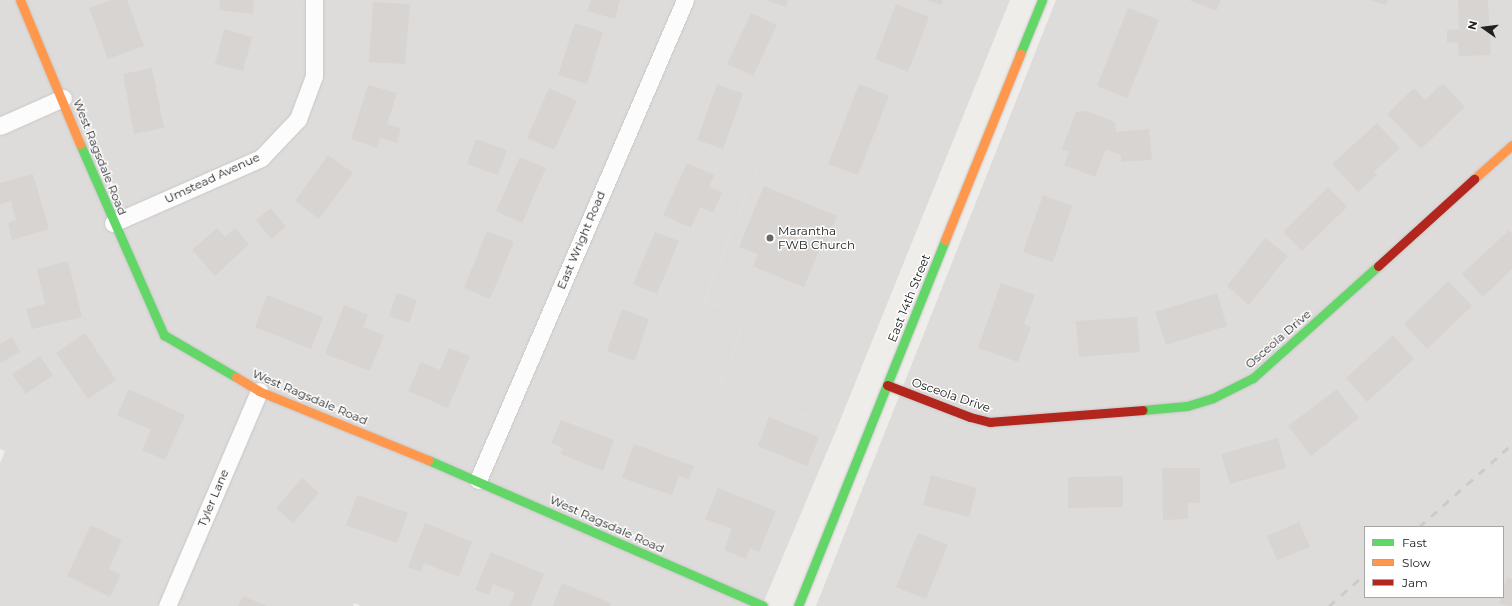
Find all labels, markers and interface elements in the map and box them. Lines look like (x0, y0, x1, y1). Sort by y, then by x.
north arrow (1464, 8, 1504, 48)
text: N (1464, 19, 1480, 31)
street label: West Ragsdale Road (70, 97, 130, 217)
street label: Umstead Avenue (162, 150, 262, 206)
street label: East Wright Road (554, 189, 608, 291)
place label: Marantha FWB Church (778, 224, 855, 252)
marker: Marantha FWB Church (765, 233, 775, 243)
street label: East 14th Street (885, 252, 933, 344)
street label: Osceola Drive (1242, 307, 1314, 371)
street label: West Ragsdale Road (250, 366, 370, 428)
street label: Osceola Drive (910, 375, 992, 415)
street label: Tyler Lane (194, 467, 232, 529)
street label: West Ragsdale Road (548, 492, 666, 556)
legend (1364, 526, 1504, 598)
text: Fast (1402, 535, 1427, 550)
text: Slow (1402, 555, 1431, 570)
text: Jam (1402, 575, 1428, 590)

